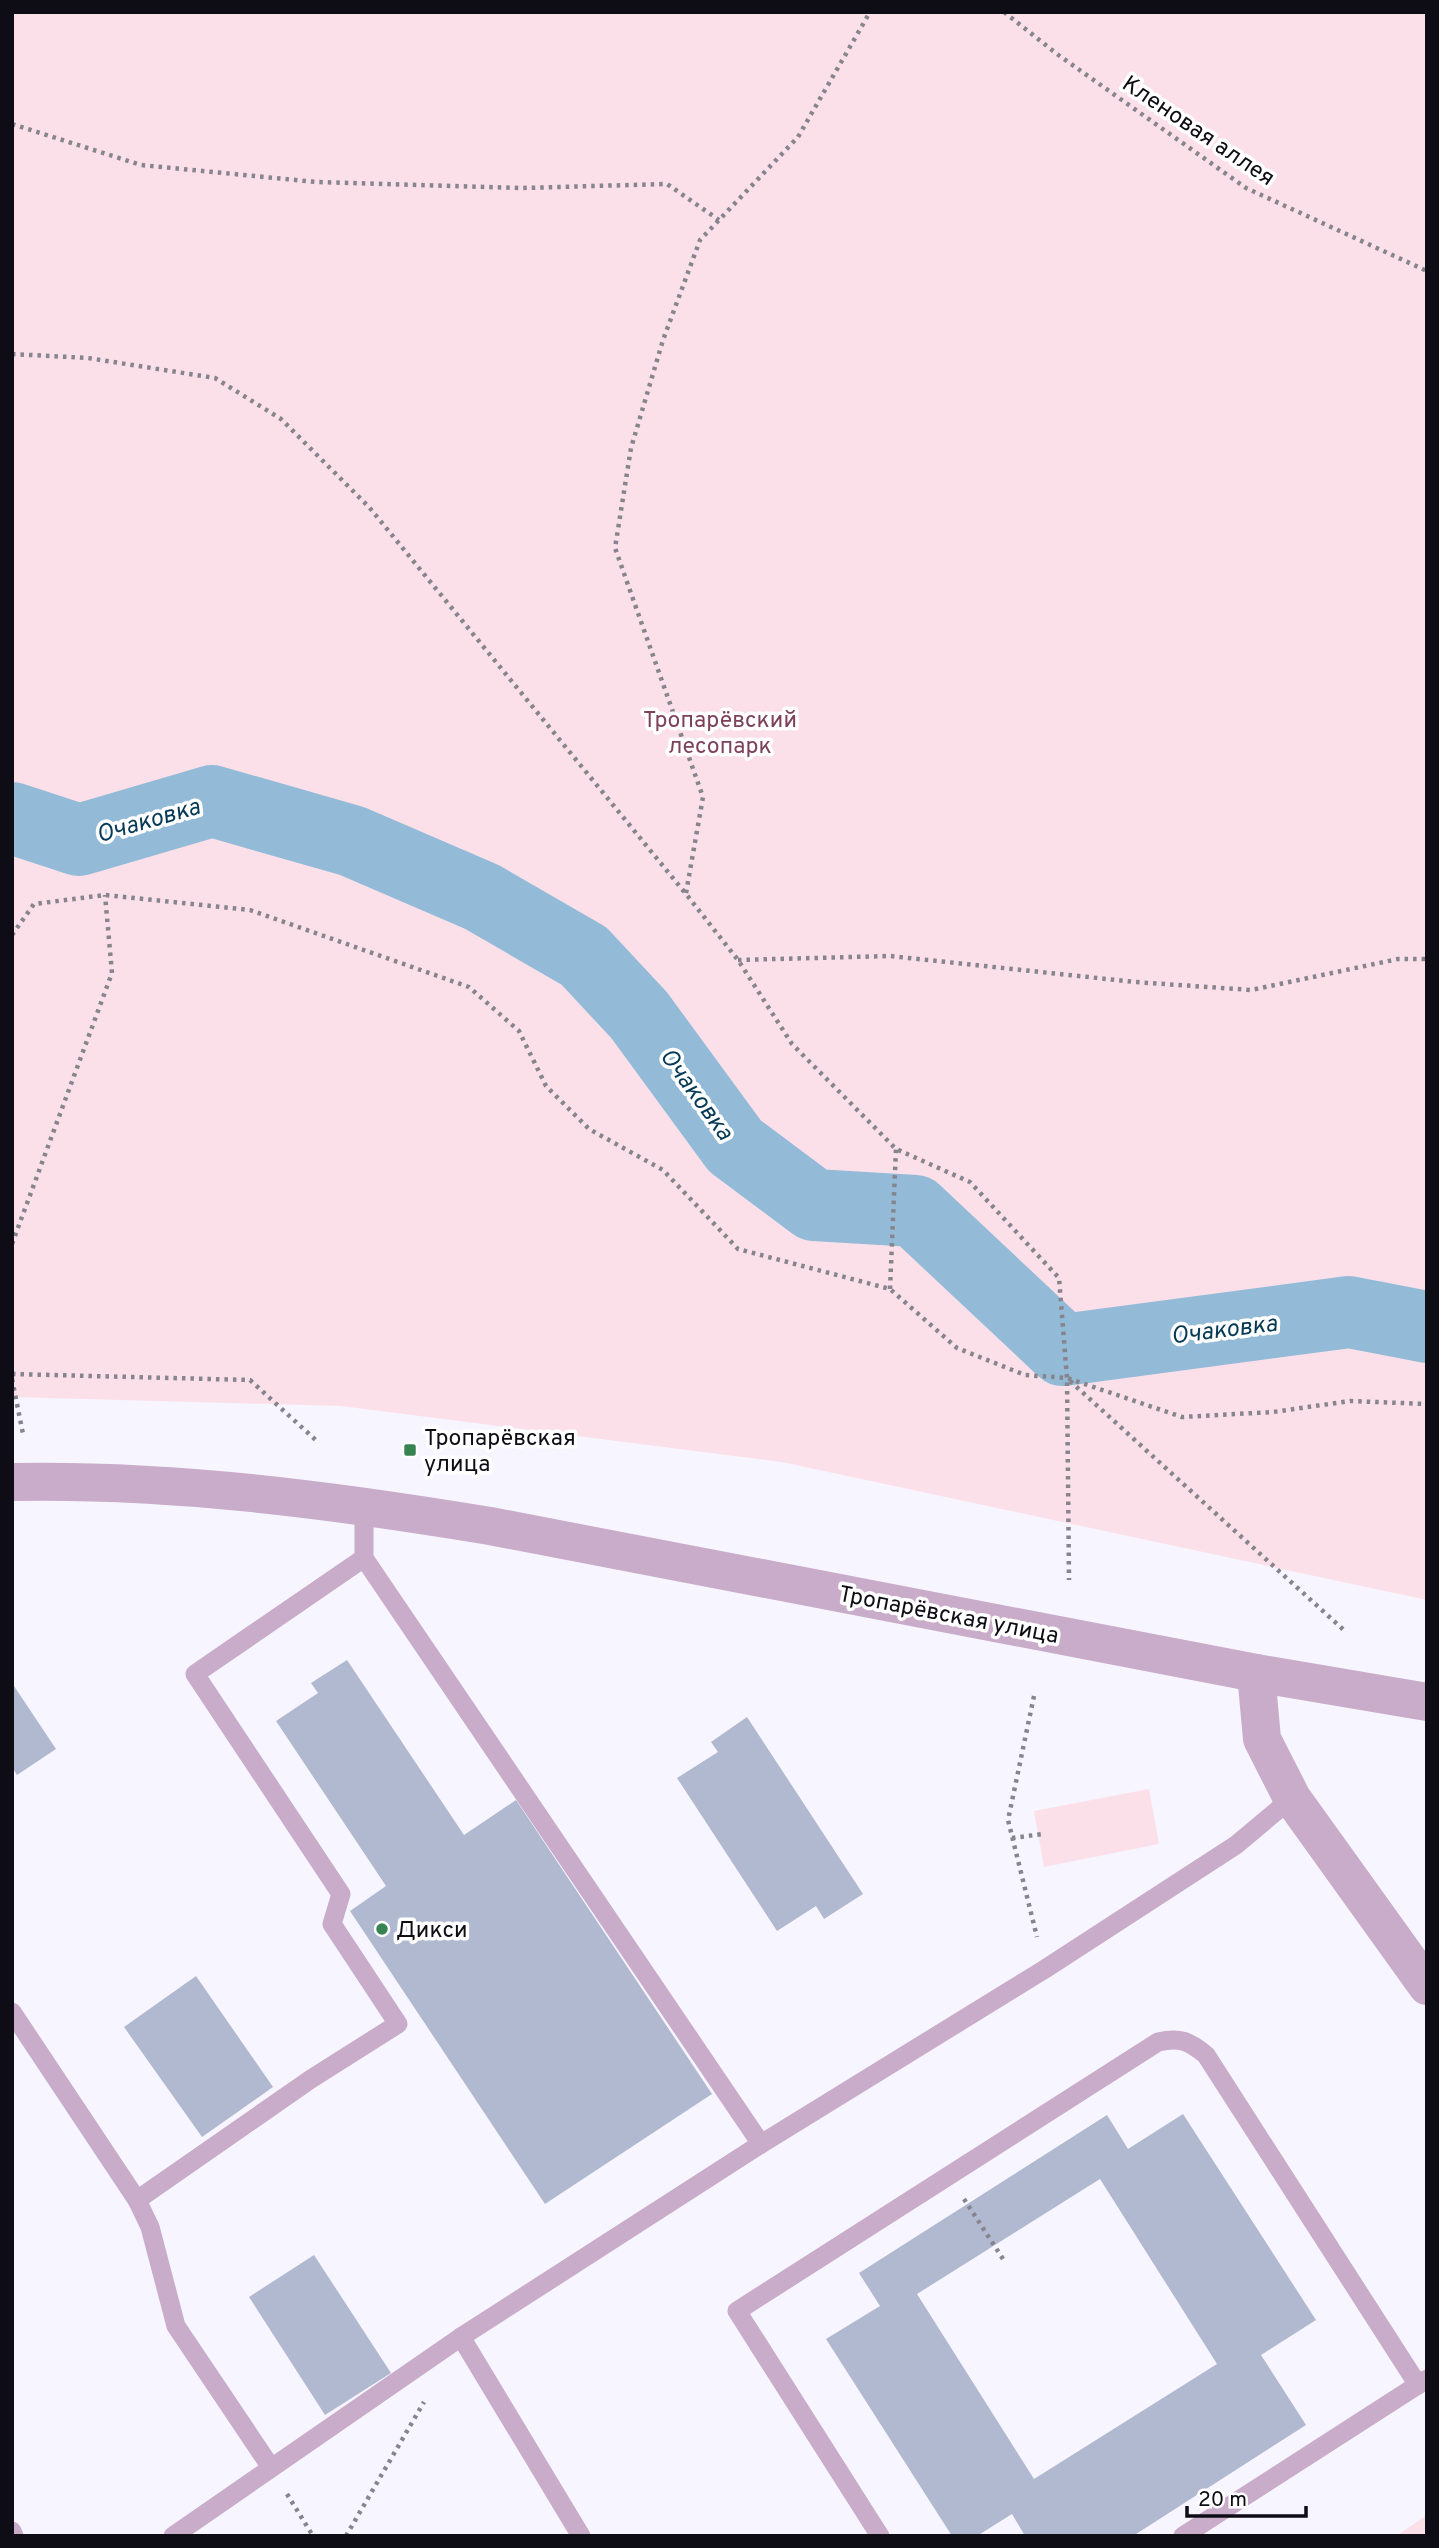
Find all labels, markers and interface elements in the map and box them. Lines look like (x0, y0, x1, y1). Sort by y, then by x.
street label: Кленовая аллея (1116, 70, 1279, 194)
park label: Тропарёвский лесопарк (643, 707, 797, 762)
water label: Очаковка (93, 793, 205, 851)
water label: Очаковка (652, 1043, 739, 1148)
water label: Очаковка (1169, 1310, 1280, 1352)
place label: Тропарёвская улица (424, 1425, 576, 1480)
marker: Тропарёвская улица (402, 1442, 418, 1458)
street label: Тропарёвская улица (836, 1581, 1061, 1652)
place label: Дикси (396, 1917, 467, 1946)
marker: Дикси (374, 1921, 390, 1937)
scale bar (1187, 2474, 1306, 2518)
text: 20 m (1198, 2487, 1247, 2514)

